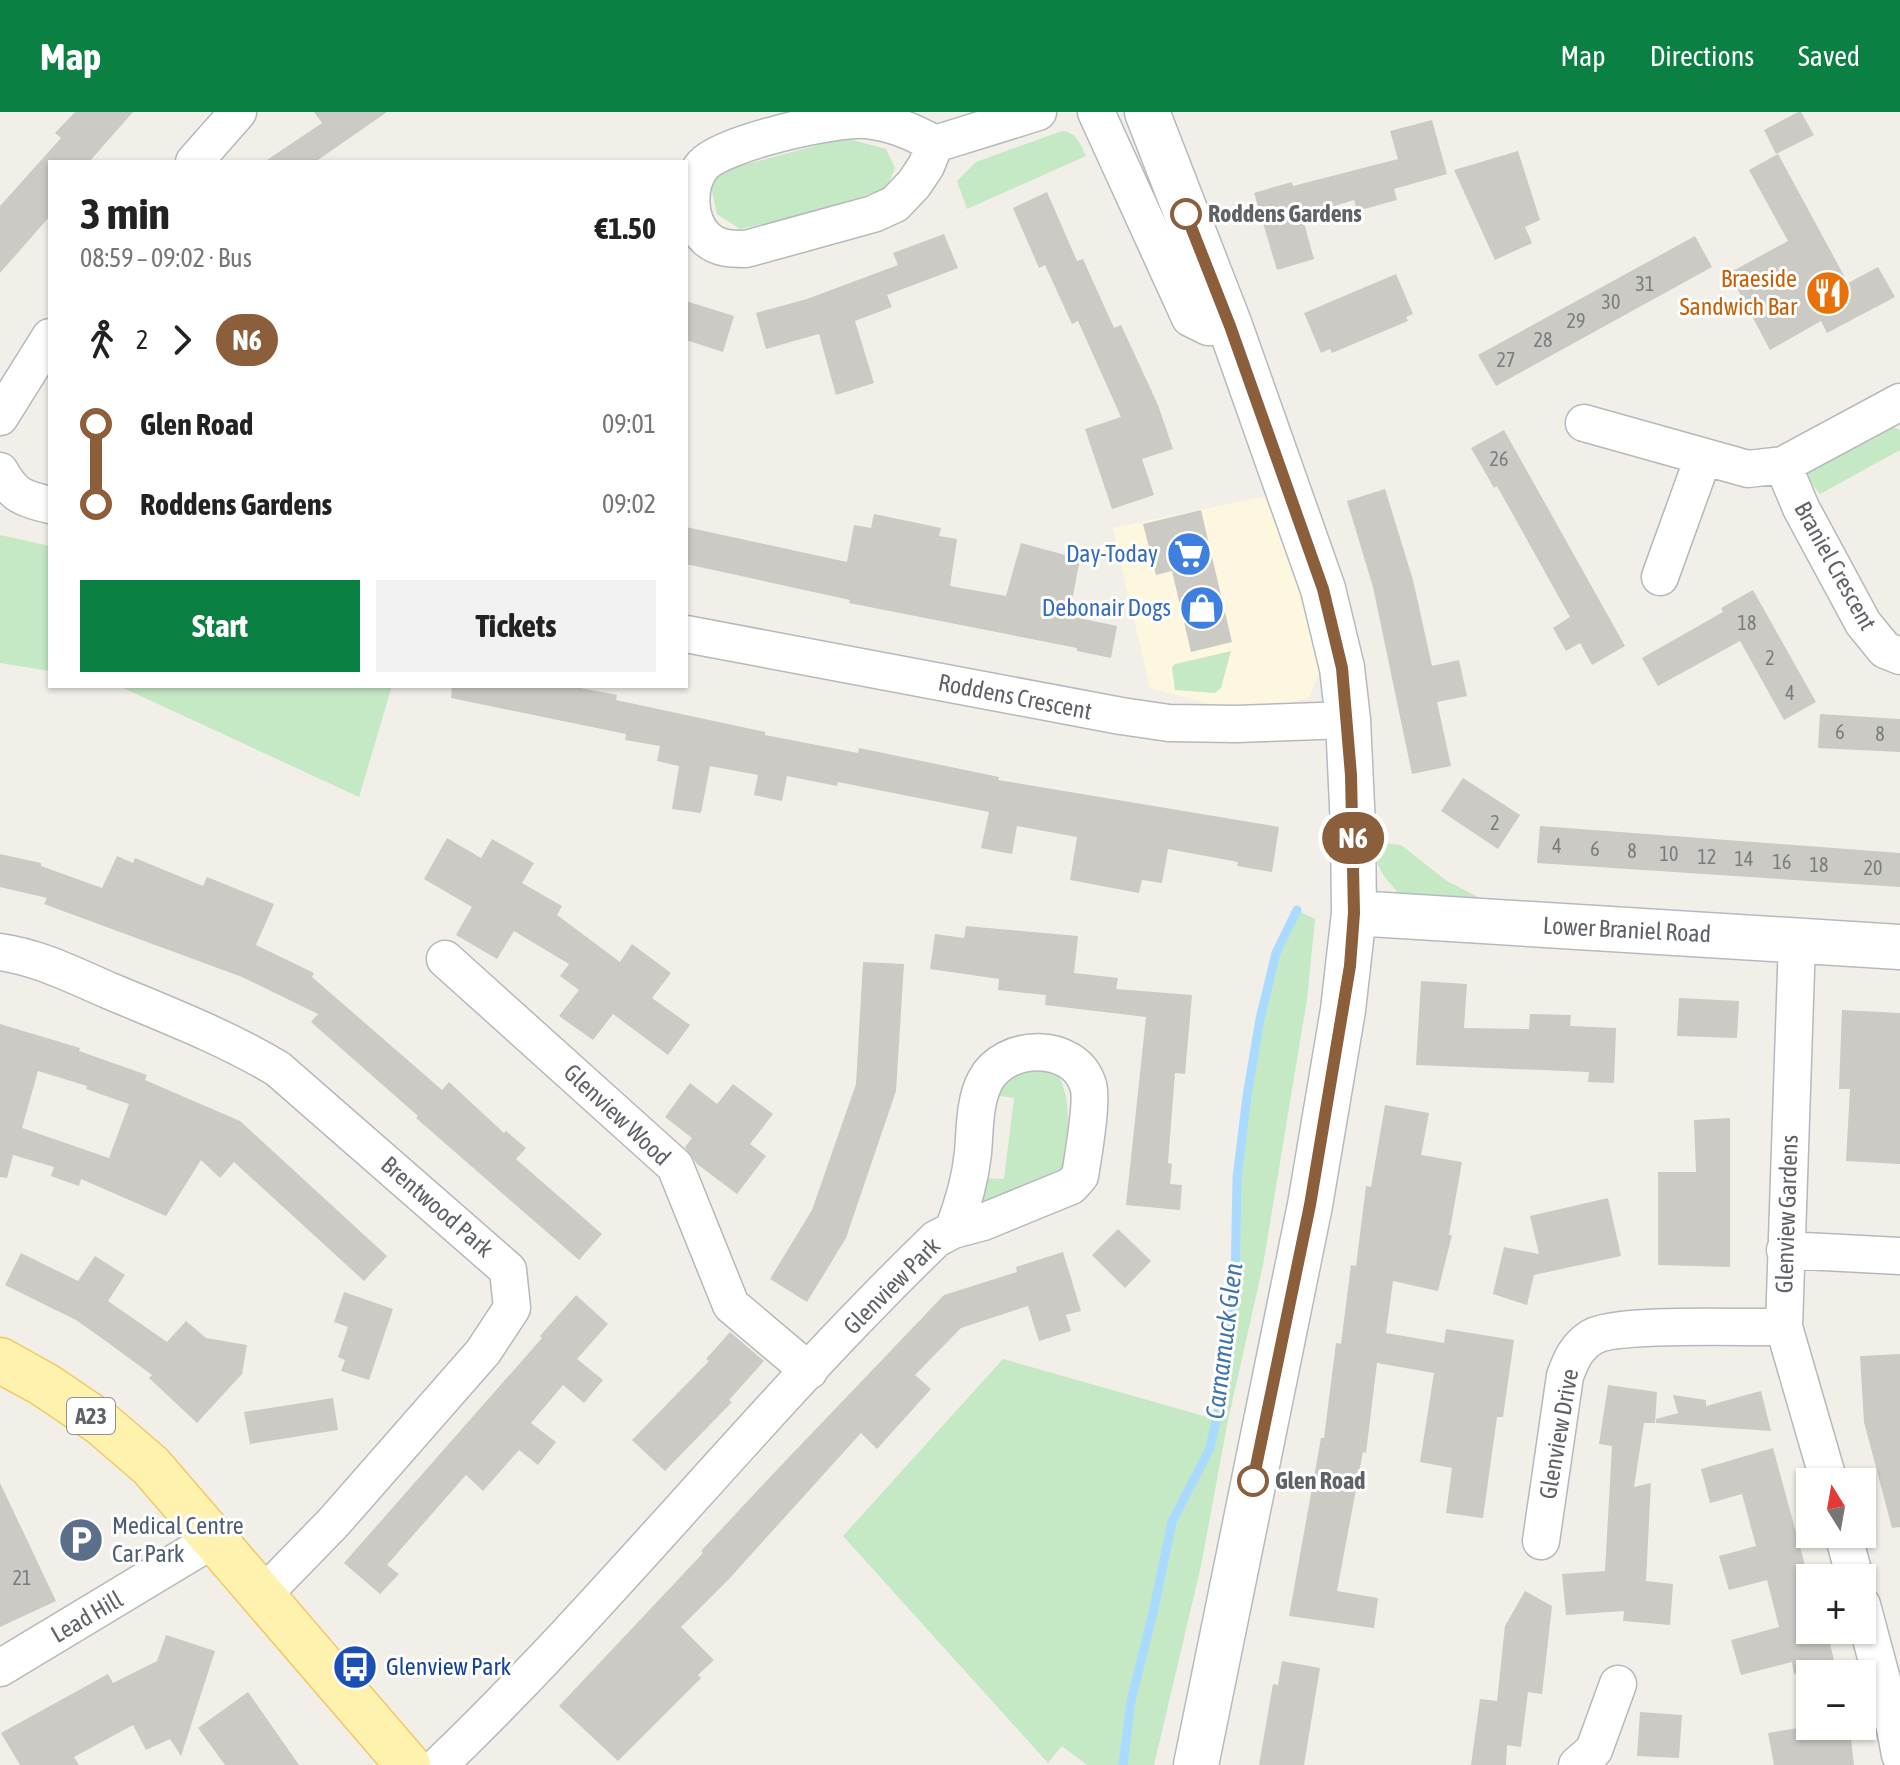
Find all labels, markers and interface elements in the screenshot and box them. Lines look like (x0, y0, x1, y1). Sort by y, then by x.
text: Map (40, 35, 101, 78)
text: Map (1561, 40, 1606, 72)
text: Directions (1650, 40, 1754, 72)
text: Saved (1798, 40, 1860, 72)
text: 3 min (80, 188, 170, 238)
marker: Roddens Gardens (1171, 199, 1201, 229)
place label: Roddens Gardens (1208, 200, 1362, 227)
text: €1.50 (595, 211, 656, 245)
text: 08:59 – 09:02 · Bus (80, 243, 252, 273)
place label: Braeside Sandwich Bar (1679, 265, 1798, 320)
restaurant icon: Braeside Sandwich Bar (1804, 269, 1852, 317)
house number: 31 (1636, 272, 1654, 295)
house number: 30 (1602, 290, 1620, 313)
house number: 29 (1567, 309, 1585, 332)
icon: walk (80, 318, 124, 362)
icon: forward (160, 318, 204, 362)
text: N6 (232, 324, 262, 356)
text: 2 (136, 325, 148, 355)
house number: 28 (1534, 328, 1552, 351)
house number: 27 (1497, 348, 1515, 371)
text: Glen Road (140, 407, 253, 441)
text: 09:01 (602, 409, 656, 439)
house number: 26 (1490, 447, 1508, 470)
text: Roddens Gardens (140, 487, 332, 521)
text: 09:02 (602, 489, 656, 519)
street label: Braniel Crescent (1789, 497, 1882, 635)
supermarket icon: Day-Today (1165, 530, 1213, 578)
place label: Day-Today (1066, 540, 1158, 567)
button: Start (80, 580, 360, 672)
button: Tickets (376, 580, 656, 672)
shop icon: Debonair Dogs (1178, 584, 1226, 632)
place label: Debonair Dogs (1042, 594, 1171, 621)
house number: 18 (1738, 611, 1756, 634)
house number: 2 (1765, 646, 1775, 669)
street label: Roddens Crescent (936, 668, 1094, 725)
house number: 4 (1785, 681, 1795, 704)
house number: 6 (1835, 720, 1845, 743)
house number: 8 (1875, 722, 1885, 745)
house number: 2 (1490, 811, 1500, 834)
line badge: N6 (1317, 812, 1389, 864)
text: N6 (1338, 822, 1368, 854)
house number: 4 (1552, 834, 1562, 857)
house number: 6 (1590, 837, 1600, 860)
house number: 8 (1627, 839, 1637, 862)
house number: 10 (1660, 842, 1678, 865)
house number: 12 (1698, 845, 1716, 868)
house number: 14 (1735, 847, 1753, 870)
house number: 16 (1773, 850, 1791, 873)
house number: 18 (1810, 853, 1828, 876)
house number: 20 (1864, 856, 1882, 879)
street label: Lower Braniel Road (1542, 912, 1712, 947)
street label: Glenview Wood (559, 1058, 676, 1171)
street label: Glenview Gardens (1770, 1134, 1803, 1294)
street label: Brentwood Park (376, 1151, 499, 1263)
street label: Glenview Park (838, 1232, 946, 1339)
water label: Carnamuck Glen (1200, 1261, 1248, 1421)
street label: Glenview Drive (1534, 1367, 1583, 1501)
road number: A23 (67, 1398, 115, 1434)
marker: Glen Road (1238, 1466, 1268, 1496)
place label: Glen Road (1275, 1467, 1365, 1494)
north arrow (1796, 1468, 1876, 1548)
map controls (1796, 1468, 1876, 1740)
place label: Medical Centre Car Park (112, 1512, 244, 1567)
parking icon: Medical Centre Car Park (57, 1516, 105, 1564)
button: + (1796, 1564, 1876, 1644)
house number: 21 (13, 1566, 31, 1589)
street label: Lead Hill (46, 1585, 128, 1648)
bus stop icon: Glenview Park (331, 1643, 379, 1691)
place label: Glenview Park (386, 1653, 512, 1680)
button: − (1796, 1660, 1876, 1740)

